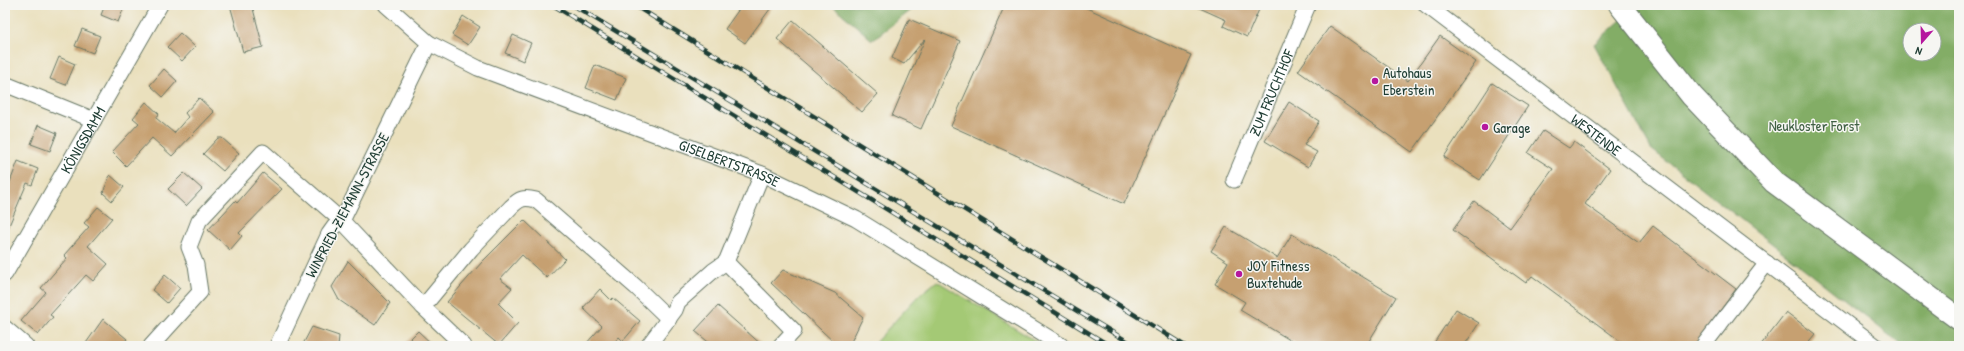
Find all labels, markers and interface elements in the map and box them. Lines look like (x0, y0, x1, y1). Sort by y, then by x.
north arrow (1902, 22, 1942, 62)
text: N (1913, 44, 1924, 59)
street label: ZUM FRUCHTHOF (1243, 46, 1299, 139)
place label: Autohaus Eberstein (1383, 62, 1435, 100)
marker: Autohaus Eberstein (1370, 76, 1380, 86)
street label: KÖNIGSDAMM (55, 102, 110, 177)
street label: WESTENDE (1567, 108, 1626, 160)
park label: Neukloster Forst (1769, 115, 1860, 136)
place label: Garage (1493, 117, 1530, 138)
marker: Garage (1480, 122, 1490, 132)
street label: WINFRIED-ZIEMANN-STRASSE (300, 129, 394, 281)
street label: GISELBERTSTRASSE (676, 133, 784, 192)
place label: JOY Fitness Buxtehude (1247, 255, 1310, 293)
marker: JOY Fitness Buxtehude (1234, 269, 1244, 279)

